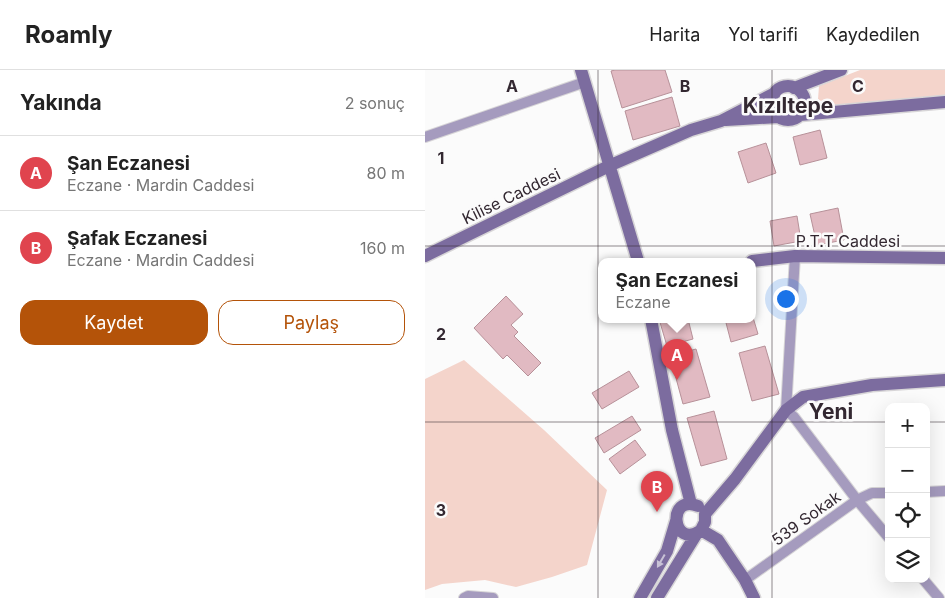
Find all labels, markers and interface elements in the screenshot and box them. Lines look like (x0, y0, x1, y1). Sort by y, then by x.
text: Roamly (25, 20, 112, 49)
text: Harita (649, 24, 700, 45)
text: Yol tarifi (728, 24, 798, 45)
text: Kaydedilen (826, 24, 920, 45)
text: A (506, 76, 518, 96)
text: B (680, 76, 690, 96)
text: C (852, 76, 864, 96)
text: Yakında (20, 90, 102, 115)
text: 2 sonuç (345, 93, 405, 113)
district label: Kızıltepe (743, 93, 833, 118)
text: 1 (438, 148, 444, 168)
text: Şan Eczanesi (67, 152, 190, 175)
text: A (30, 163, 42, 183)
text: 80 m (366, 163, 405, 183)
street label: Kilise Caddesi (459, 164, 563, 228)
text: Eczane · Mardin Caddesi (67, 175, 254, 195)
text: Şafak Eczanesi (67, 227, 207, 250)
street label: P.T.T Caddesi (796, 231, 900, 251)
text: B (31, 238, 41, 258)
text: 160 m (360, 238, 405, 258)
text: Eczane · Mardin Caddesi (67, 250, 254, 270)
popup (598, 258, 756, 323)
text: Şan Eczanesi (616, 269, 739, 292)
your location (773, 286, 799, 312)
text: Eczane (616, 292, 671, 312)
button: Kaydet (20, 300, 208, 345)
button: Paylaş (218, 300, 405, 345)
text: 2 (436, 324, 446, 344)
pin: A (661, 339, 693, 380)
district label: Yeni (809, 399, 853, 424)
map controls (885, 403, 930, 583)
button: + (885, 403, 930, 448)
button: − (885, 448, 930, 493)
pin: B (641, 471, 673, 512)
street label: 539 Sokak (768, 486, 845, 550)
button: locate (885, 493, 930, 538)
text: 3 (436, 500, 446, 520)
button: layers (885, 538, 930, 583)
one-way arrow (657, 554, 666, 568)

